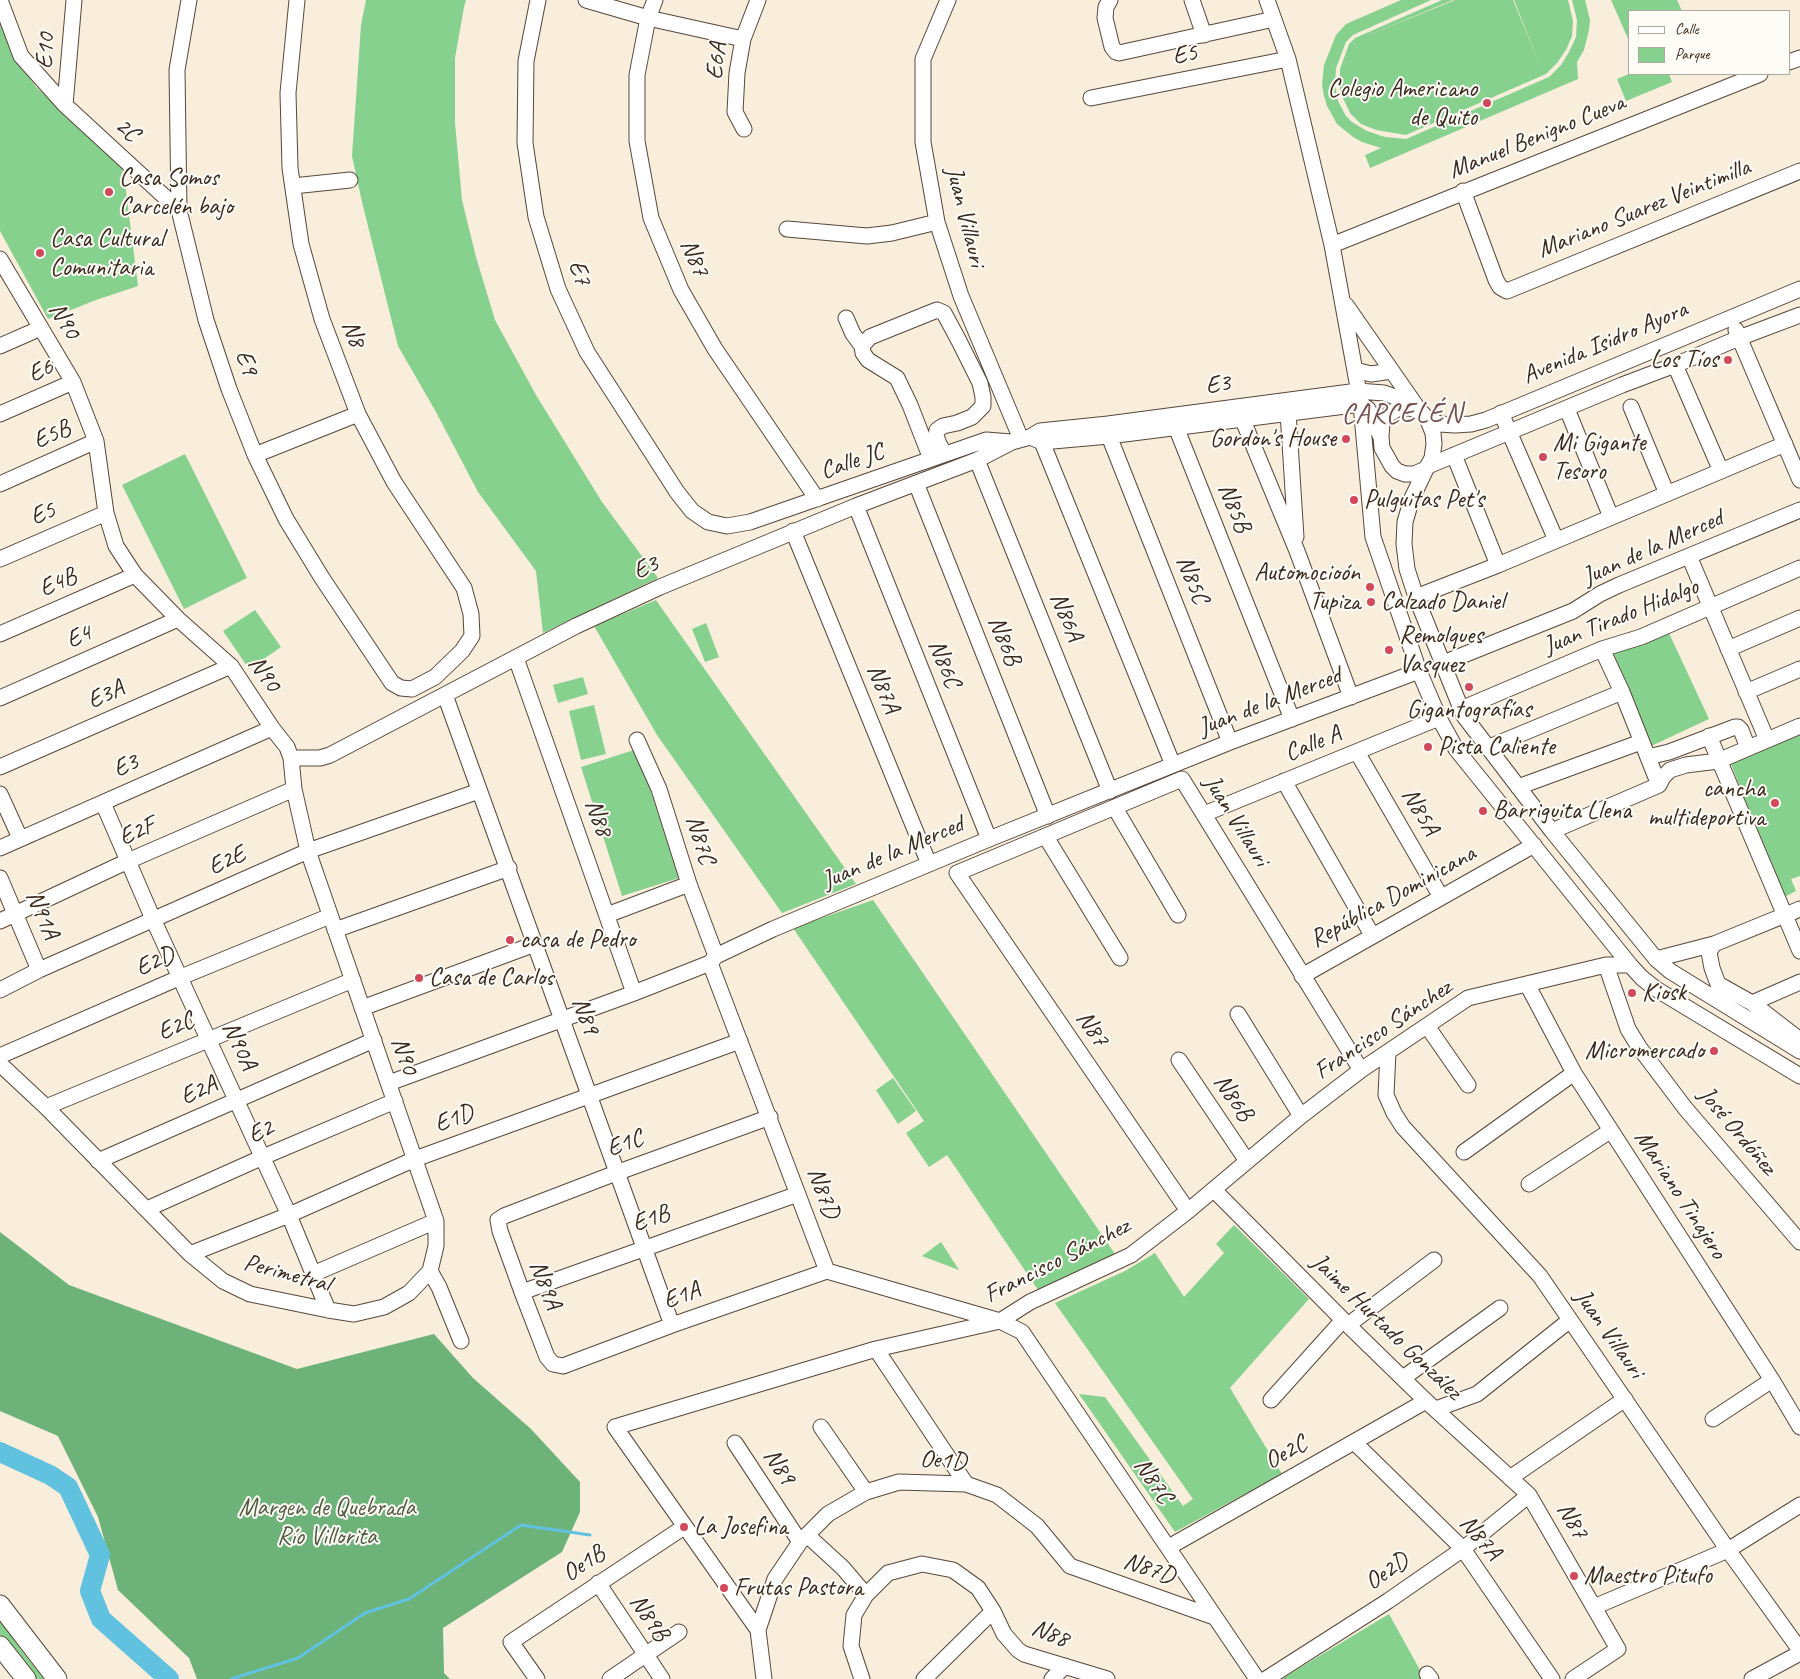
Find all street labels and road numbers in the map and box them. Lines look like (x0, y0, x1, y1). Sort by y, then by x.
street label: E10 (30, 32, 62, 70)
street label: E5 (1170, 38, 1200, 72)
street label: E6A (700, 41, 734, 81)
street label: Manuel Benigno Cueva (1445, 88, 1629, 186)
street label: 2C (108, 111, 146, 149)
street label: Mariano Suarez Veintimilla (1533, 153, 1755, 265)
street label: Juan Villauri (938, 164, 992, 270)
street label: N87 (673, 235, 715, 281)
street label: E7 (561, 256, 597, 290)
street label: Avenida Isidro Ayora (1518, 295, 1692, 391)
street label: N90 (41, 297, 87, 345)
street label: N8 (334, 316, 372, 352)
street label: E9 (228, 347, 264, 379)
street label: E6 (24, 352, 58, 390)
street label: E3 (1204, 368, 1232, 402)
street label: E5B (29, 414, 75, 456)
street label: Calle JC (816, 437, 888, 487)
street label: N85B (1211, 479, 1257, 537)
street label: E5 (26, 495, 60, 533)
street label: Juan de la Merced (1578, 504, 1728, 592)
street label: E3 (629, 549, 663, 587)
street label: N85C (1169, 552, 1215, 608)
street label: E4B (35, 562, 81, 604)
street label: Juan Tirado Hidalgo (1539, 572, 1703, 662)
street label: N86A (1043, 588, 1089, 646)
street label: N86B (981, 612, 1027, 670)
street label: E4 (62, 618, 96, 656)
street label: N86C (921, 636, 967, 692)
street label: N90 (241, 650, 287, 698)
street label: N87A (860, 660, 906, 718)
street label: Juan de la Merced (1194, 661, 1346, 743)
street label: E3A (83, 674, 129, 716)
street label: Calle A (1281, 719, 1345, 769)
street label: E3 (109, 747, 143, 785)
street label: Juan Villauri (1196, 770, 1276, 872)
street label: N85A (1395, 783, 1445, 841)
street label: N88 (577, 795, 619, 841)
street label: Juan de la Merced (818, 810, 968, 896)
street label: E2F (115, 811, 159, 853)
street label: N87C (678, 812, 722, 868)
street label: República Dominicana (1305, 839, 1481, 955)
street label: E2E (204, 840, 250, 882)
street label: N91A (18, 886, 66, 944)
street label: E2D (131, 941, 179, 983)
street label: Francisco Sánchez (1309, 973, 1457, 1087)
street label: N89 (564, 993, 606, 1039)
street label: N87 (1069, 1005, 1115, 1053)
street label: E2C (153, 1006, 199, 1048)
street label: N90A (215, 1017, 263, 1075)
street label: N90 (384, 1033, 424, 1079)
street label: N86B (1206, 1069, 1260, 1127)
street label: E2A (176, 1070, 222, 1112)
street label: José Ordóñez (1691, 1081, 1783, 1181)
street label: E1D (431, 1098, 477, 1140)
street label: E2 (244, 1113, 278, 1151)
street label: E1C (603, 1124, 647, 1164)
street label: Mariano Tinajero (1627, 1125, 1733, 1265)
street label: N87D (800, 1163, 846, 1223)
street label: E1B (628, 1199, 674, 1239)
street label: Francisco Sánchez (979, 1212, 1135, 1310)
street label: Perimetral (240, 1248, 334, 1300)
street label: Jaime Hurtado González (1304, 1248, 1468, 1406)
street label: N89A (522, 1256, 568, 1314)
street label: E1A (659, 1276, 705, 1316)
street label: Juan Villauri (1567, 1284, 1651, 1384)
street label: Oe2C (1260, 1429, 1312, 1477)
street label: N89 (756, 1443, 802, 1491)
street label: Oe1D (919, 1444, 967, 1478)
street label: N87C (1127, 1452, 1179, 1510)
street label: N87 (1550, 1497, 1594, 1545)
street label: N87A (1452, 1509, 1508, 1567)
street label: Oe1B (557, 1539, 611, 1589)
street label: N87D (1120, 1546, 1178, 1592)
street label: Oe2D (1359, 1547, 1415, 1597)
street label: N89B (622, 1589, 676, 1647)
street label: N88 (1027, 1613, 1073, 1655)

